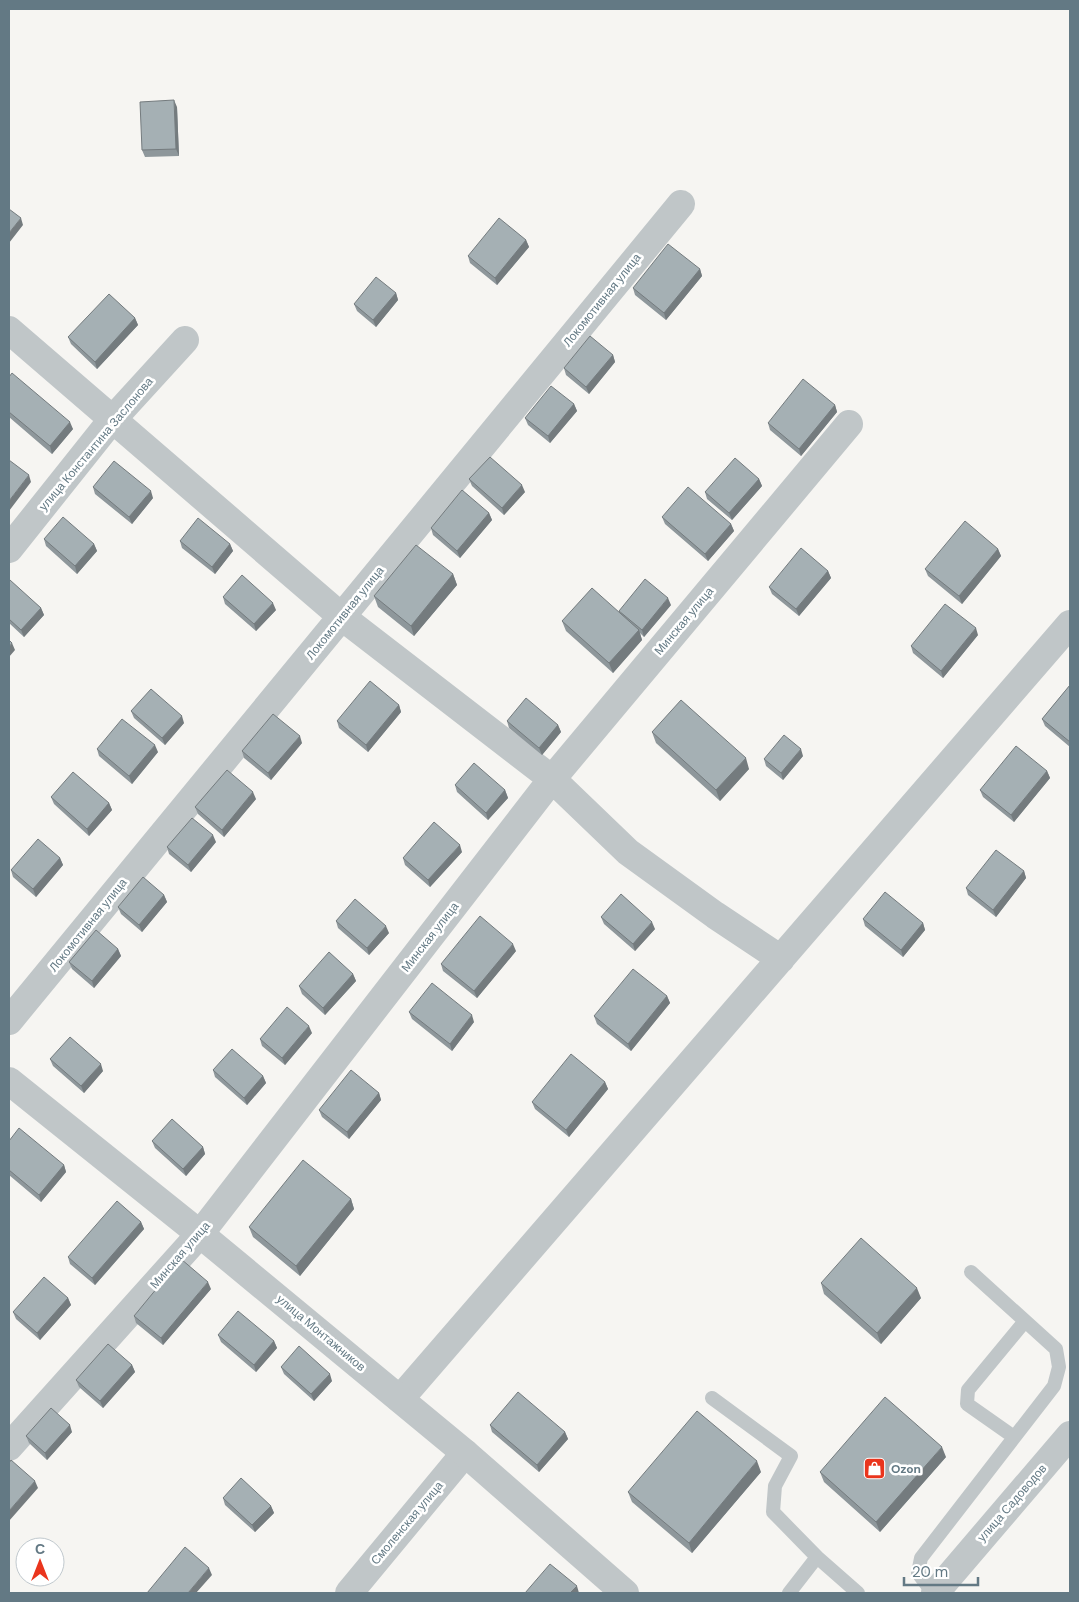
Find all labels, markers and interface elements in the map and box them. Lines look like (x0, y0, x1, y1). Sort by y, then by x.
street label: Локомотивная улица (559, 250, 645, 350)
street label: улица Константина Заслонова (35, 374, 157, 514)
street label: Локомотивная улица (302, 563, 388, 663)
street label: Минская улица (651, 583, 717, 658)
street label: Локомотивная улица (45, 875, 131, 975)
street label: Минская улица (398, 899, 462, 975)
street label: Минская улица (146, 1218, 214, 1292)
street label: улица Монтажников (273, 1291, 369, 1375)
shop icon: Ozon (863, 1457, 887, 1481)
place label: Ozon (891, 1461, 921, 1477)
street label: улица Садоводов (974, 1461, 1050, 1545)
street label: Смоленская улица (367, 1478, 447, 1568)
north arrow (15, 1537, 65, 1587)
text: С (35, 1540, 45, 1558)
scale bar (904, 1554, 978, 1586)
text: 20 m (912, 1562, 948, 1582)

